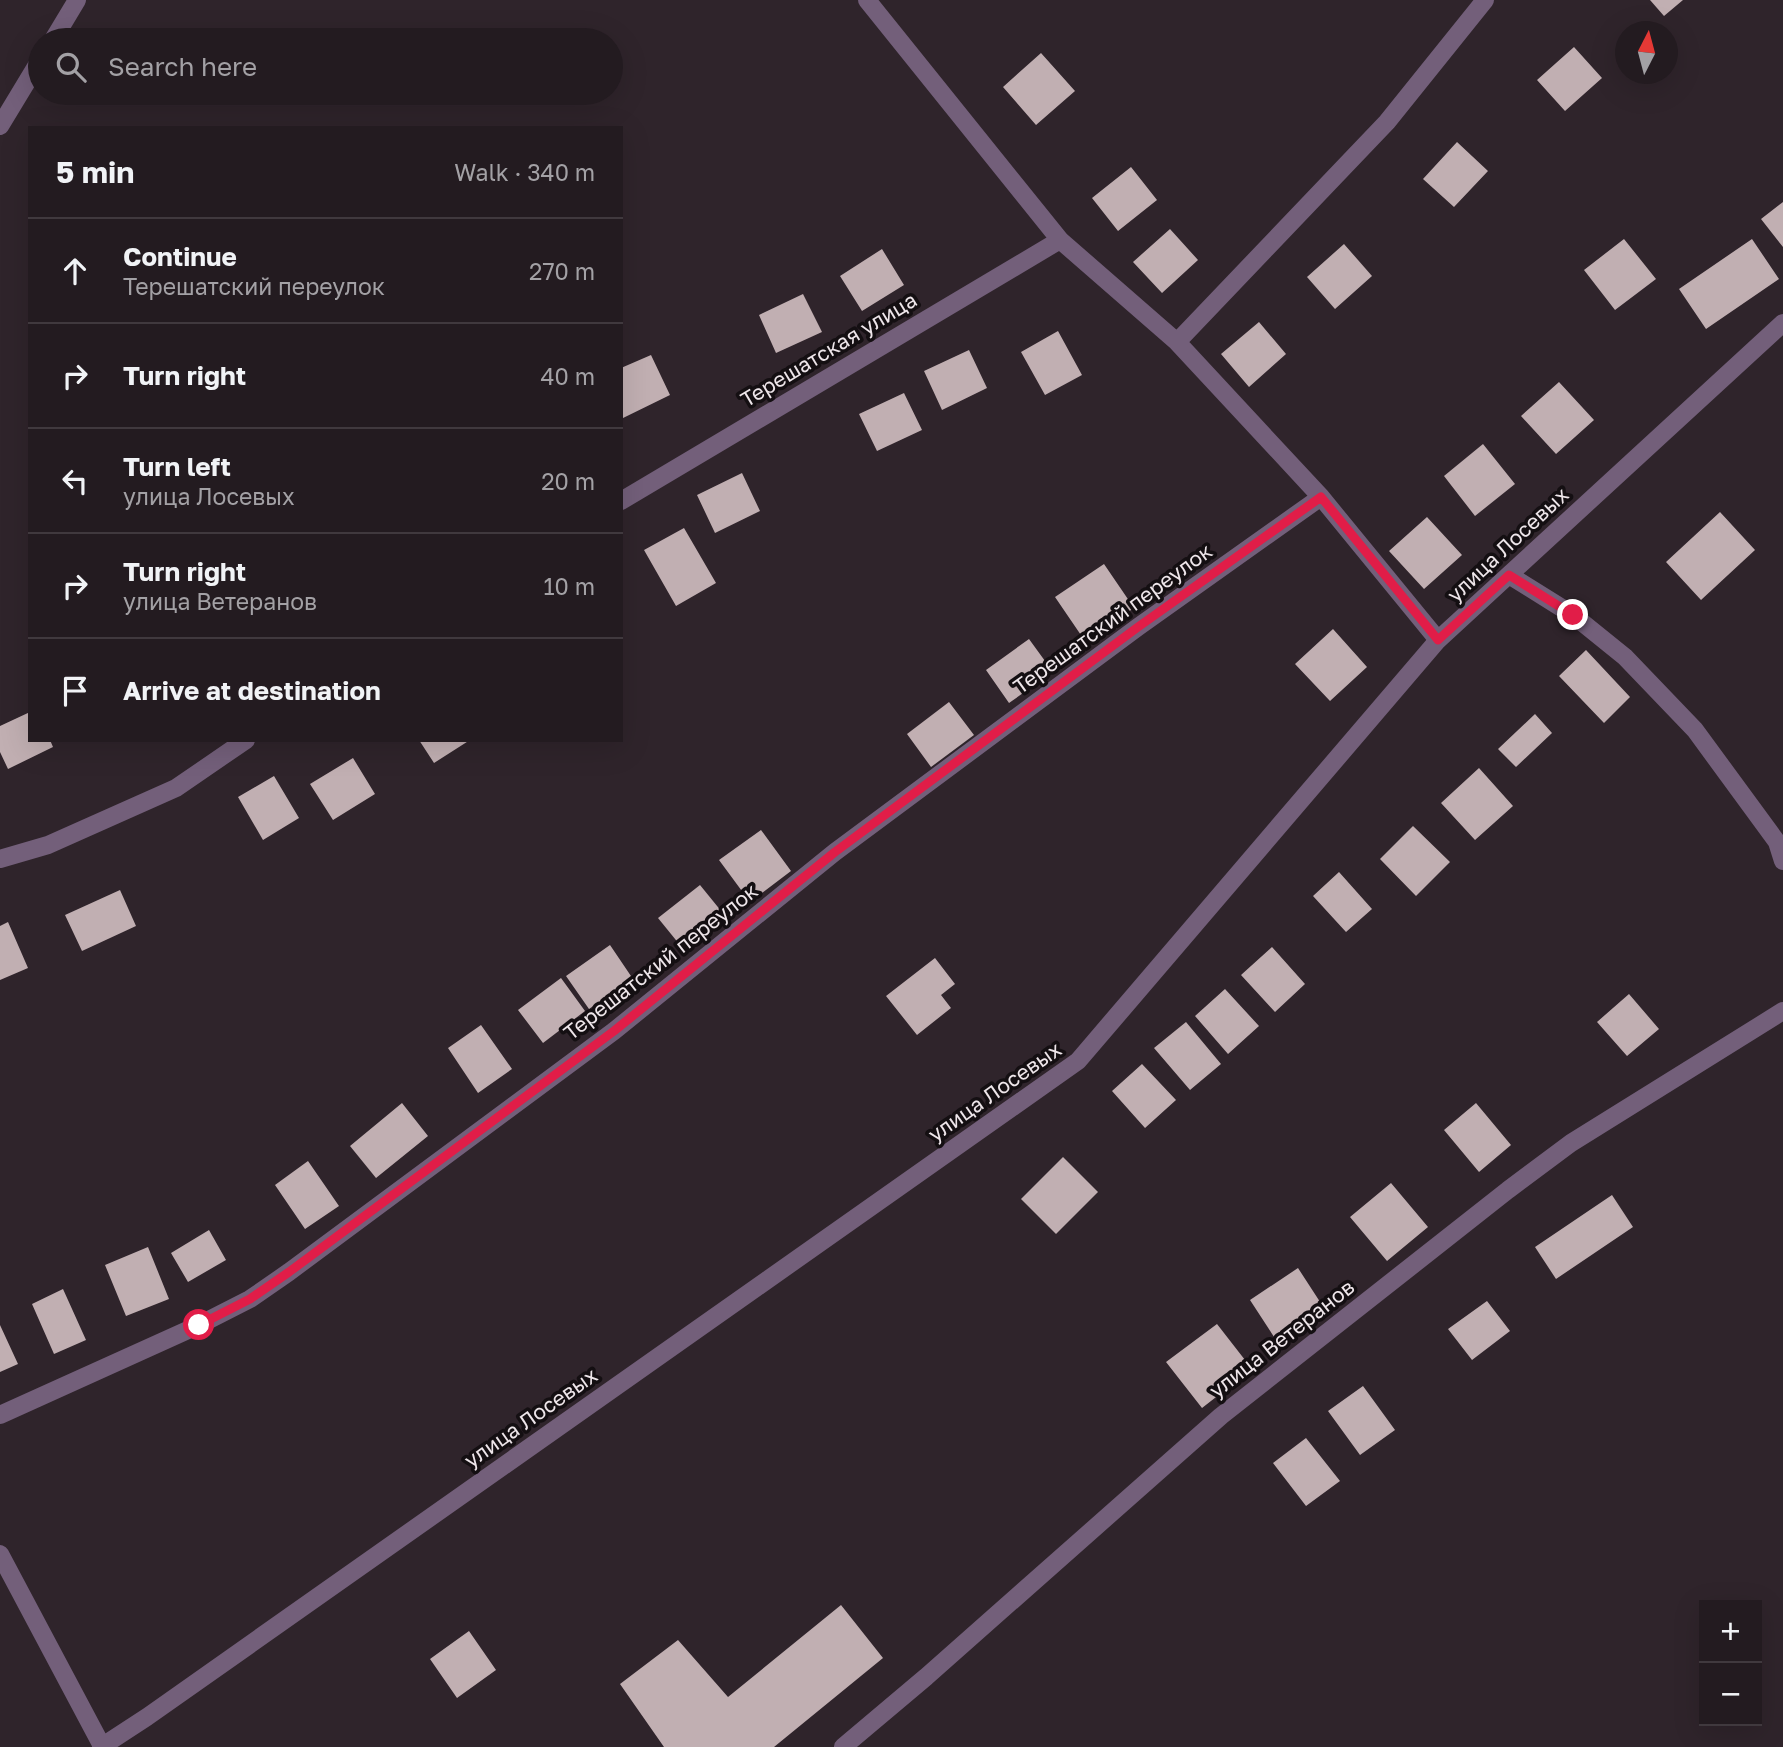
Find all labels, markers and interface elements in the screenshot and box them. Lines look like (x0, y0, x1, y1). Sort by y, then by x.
north arrow (1615, 21, 1678, 84)
search box (28, 28, 623, 105)
icon: search (52, 48, 90, 86)
text: Search here (108, 51, 257, 82)
text: 5 min (56, 154, 134, 190)
text: Walk · 340 m (454, 158, 595, 186)
text: Continue (123, 241, 237, 272)
icon: ahead (56, 252, 94, 290)
text: 270 m (529, 257, 595, 285)
text: Терешатский переулок (123, 272, 385, 300)
street label: Терешатская улица (736, 286, 921, 412)
icon: right (56, 357, 94, 395)
text: Turn right (123, 360, 246, 391)
text: 40 m (541, 362, 595, 390)
text: Turn left (123, 451, 231, 482)
icon: left (56, 462, 94, 500)
text: 20 m (541, 467, 595, 495)
street label: улица Лосевых (1441, 481, 1574, 607)
text: улица Лосевых (123, 482, 295, 510)
street label: Терешатский переулок (1008, 537, 1217, 699)
text: Turn right (123, 556, 246, 587)
icon: right (56, 567, 94, 605)
text: 10 m (543, 572, 595, 600)
text: улица Ветеранов (123, 587, 317, 615)
route end (1557, 599, 1588, 630)
icon: arrive (56, 672, 94, 710)
text: Arrive at destination (123, 675, 381, 706)
street label: Терешатский переулок (558, 877, 763, 1045)
street label: улица Лосевых (923, 1035, 1066, 1147)
street label: улица Ветеранов (1204, 1273, 1359, 1403)
route start (183, 1309, 214, 1340)
street label: улица Лосевых (459, 1361, 602, 1473)
map controls (1699, 1600, 1762, 1726)
button: + (1699, 1600, 1762, 1663)
button: − (1699, 1663, 1762, 1726)

